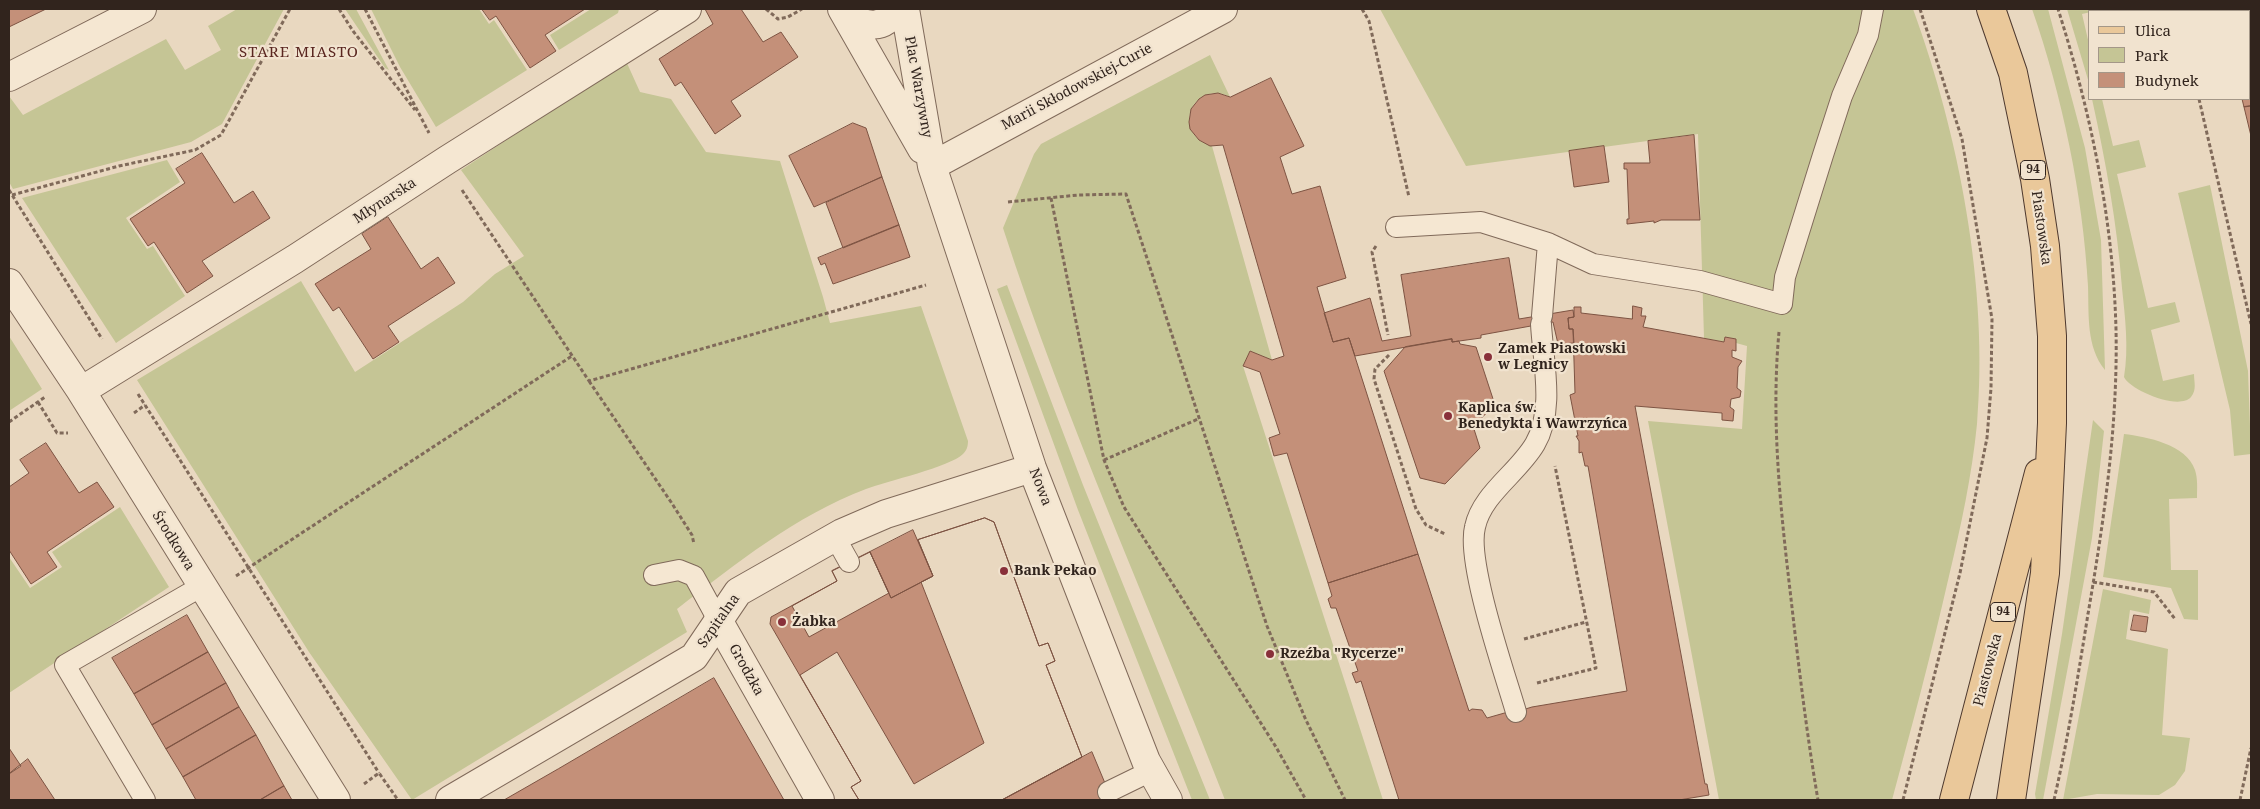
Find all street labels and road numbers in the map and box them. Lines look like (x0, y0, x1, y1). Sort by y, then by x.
street label: Plac Warzywny (901, 35, 935, 139)
street label: Marii Skłodowskiej-Curie (999, 40, 1155, 134)
road number: 94 (2020, 160, 2046, 180)
street label: Młynarska (350, 174, 420, 228)
street label: Piastowska (2027, 190, 2055, 266)
street label: Nowa (1025, 466, 1055, 508)
street label: Środkowa (148, 508, 198, 574)
street label: Szpitalna (694, 591, 744, 651)
road number: 94 (1990, 602, 2016, 622)
street label: Piastowska (1970, 632, 2006, 708)
street label: Grodzka (725, 641, 767, 699)

